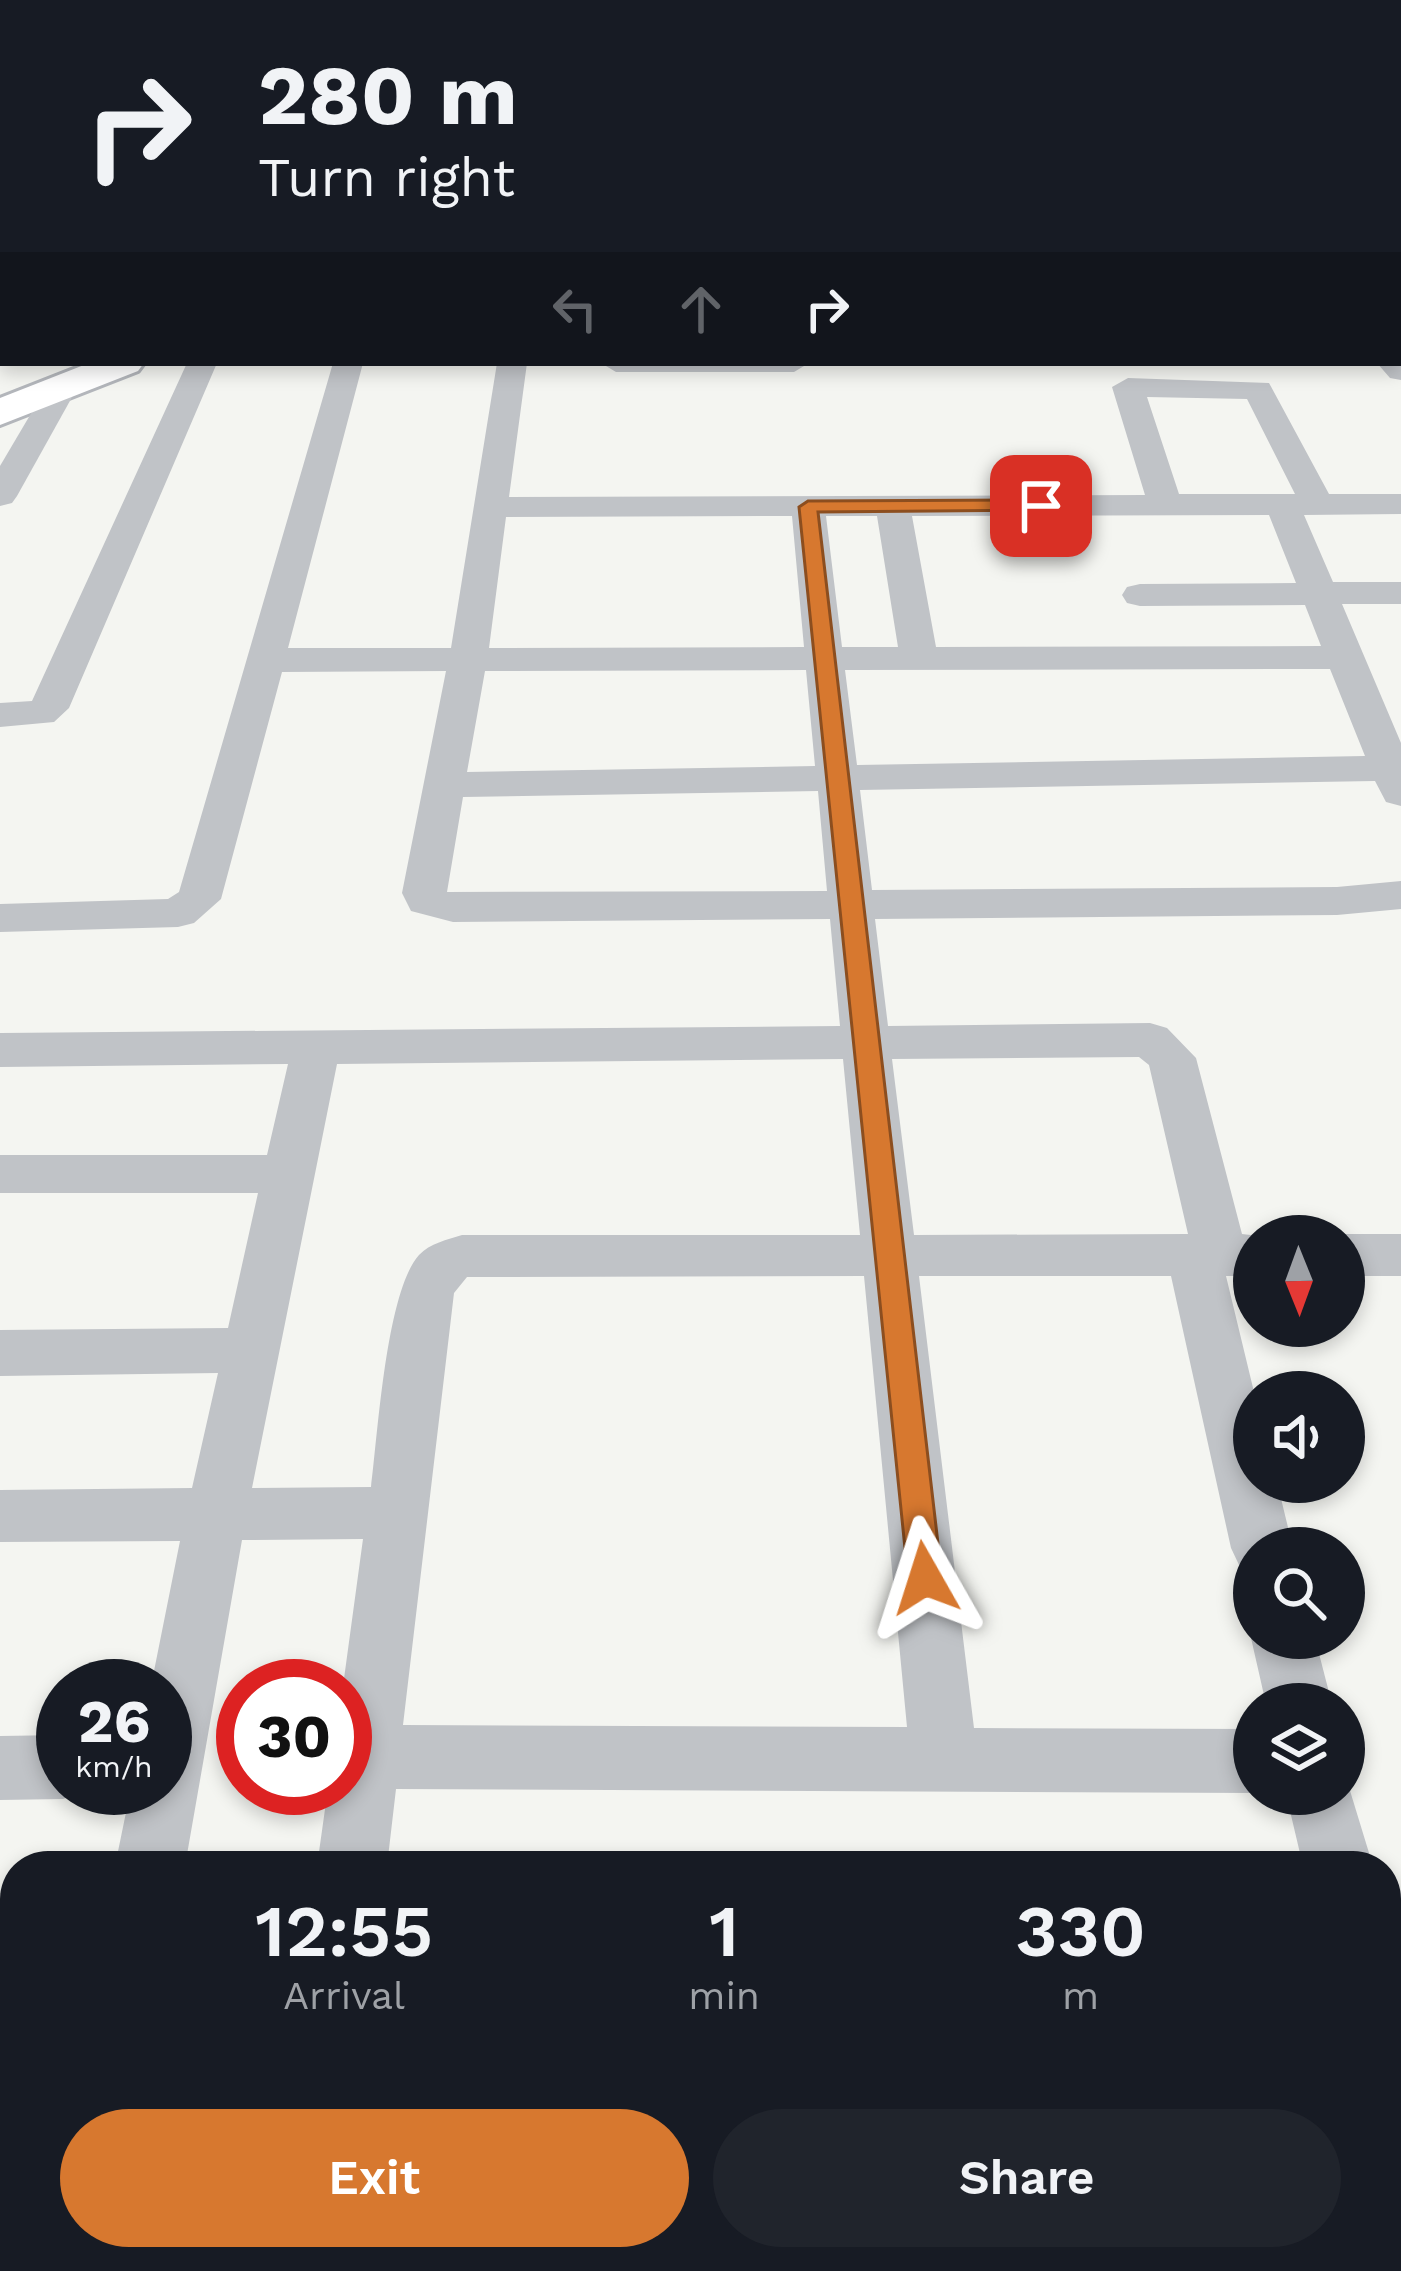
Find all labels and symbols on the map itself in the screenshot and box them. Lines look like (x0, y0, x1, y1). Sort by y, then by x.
pin (990, 455, 1092, 557)
north arrow (1233, 1215, 1365, 1347)
position arrow (862, 1515, 988, 1641)
speed limit sign: 30 (216, 1659, 372, 1815)

